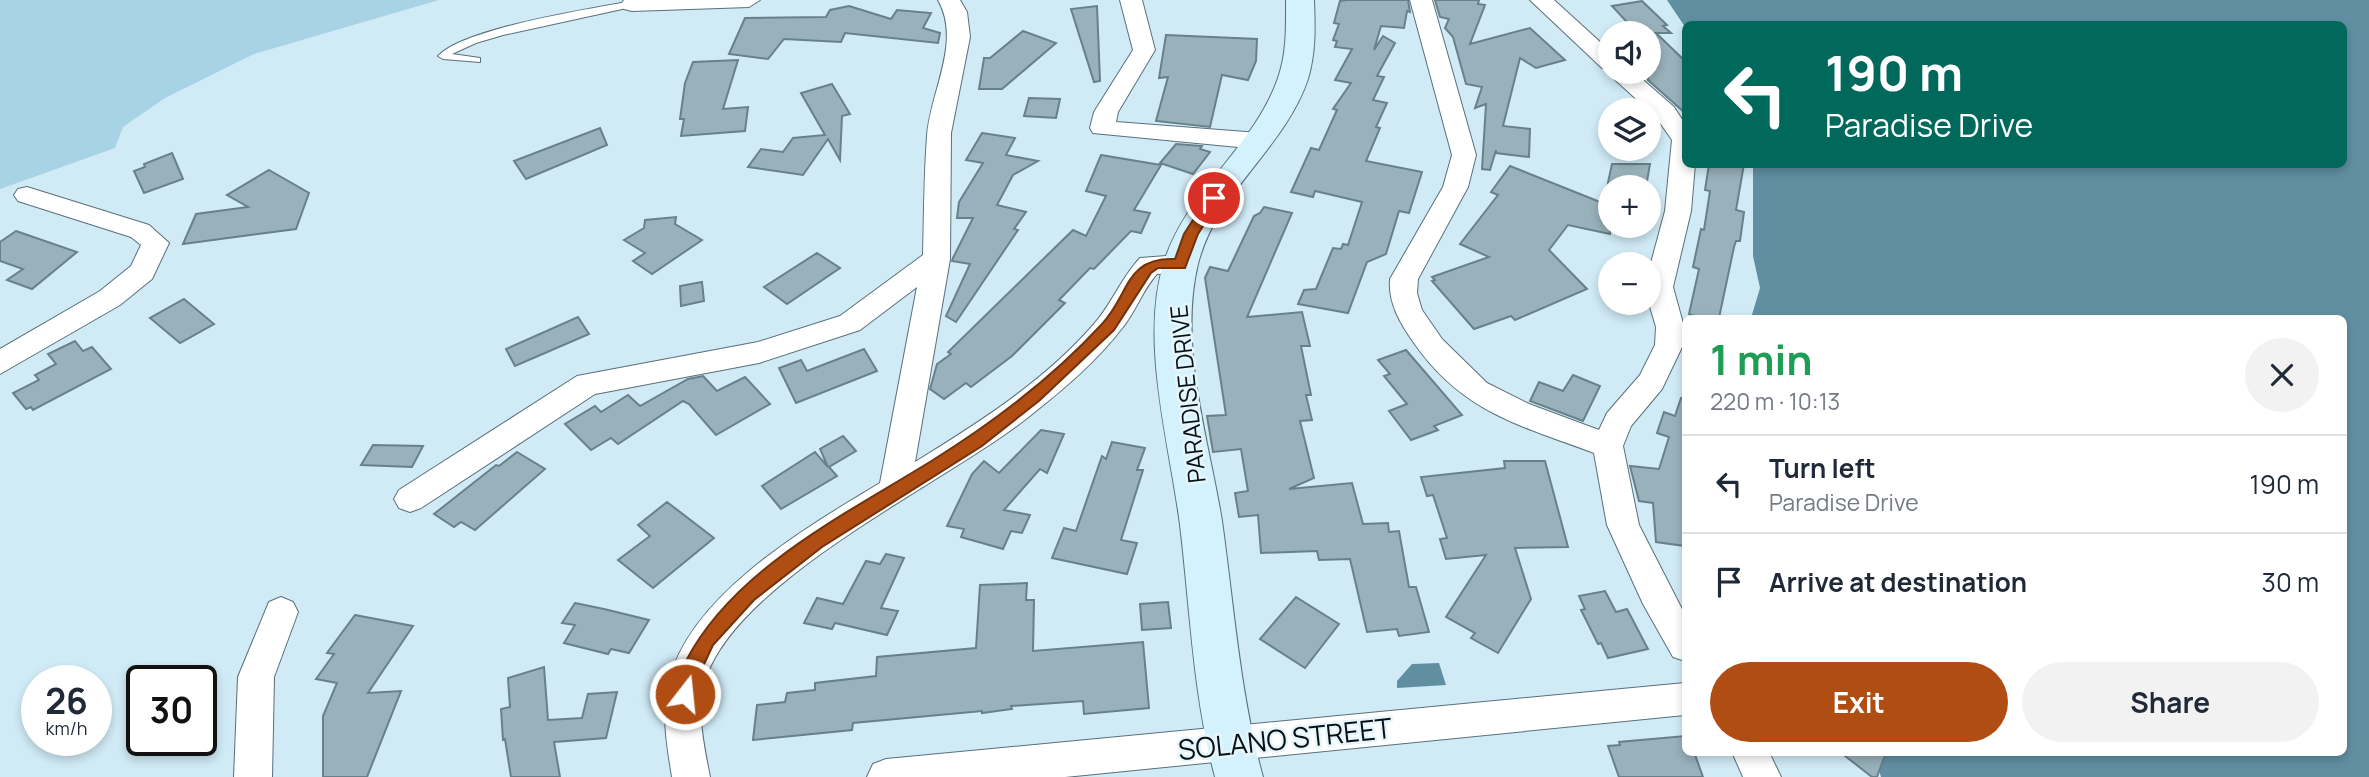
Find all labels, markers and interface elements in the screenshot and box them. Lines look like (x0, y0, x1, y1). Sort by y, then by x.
map controls (1598, 21, 1661, 315)
button: sound (1598, 21, 1661, 84)
text: 190 m (1825, 39, 1963, 106)
icon: left (1710, 49, 1801, 140)
button: layers (1598, 98, 1661, 161)
text: Paradise Drive (1825, 103, 2033, 147)
pin (1184, 168, 1244, 228)
button: + (1598, 175, 1661, 238)
icon: arrive (1195, 179, 1233, 217)
button: − (1598, 252, 1661, 315)
street label: PARADISE DRIVE (1161, 303, 1213, 485)
text: 1 min (1710, 330, 1813, 388)
button: close (2245, 338, 2319, 412)
text: 220 m · 10:13 (1710, 385, 1840, 417)
text: Turn left (1769, 450, 1876, 486)
icon: left (1710, 465, 1748, 503)
text: 190 m (2250, 466, 2319, 502)
text: Paradise Drive (1769, 486, 1919, 518)
icon: arrive (1710, 563, 1748, 601)
text: Arrive at destination (1769, 564, 2027, 600)
text: 30 m (2262, 564, 2319, 600)
position arrow (648, 657, 722, 731)
button: Exit (1710, 662, 2008, 742)
button: Share (2022, 662, 2319, 742)
speed limit sign: 30 (126, 665, 217, 756)
text: 26 (45, 677, 88, 725)
street label: SOLANO STREET (1176, 708, 1394, 768)
text: km/h (46, 716, 87, 740)

